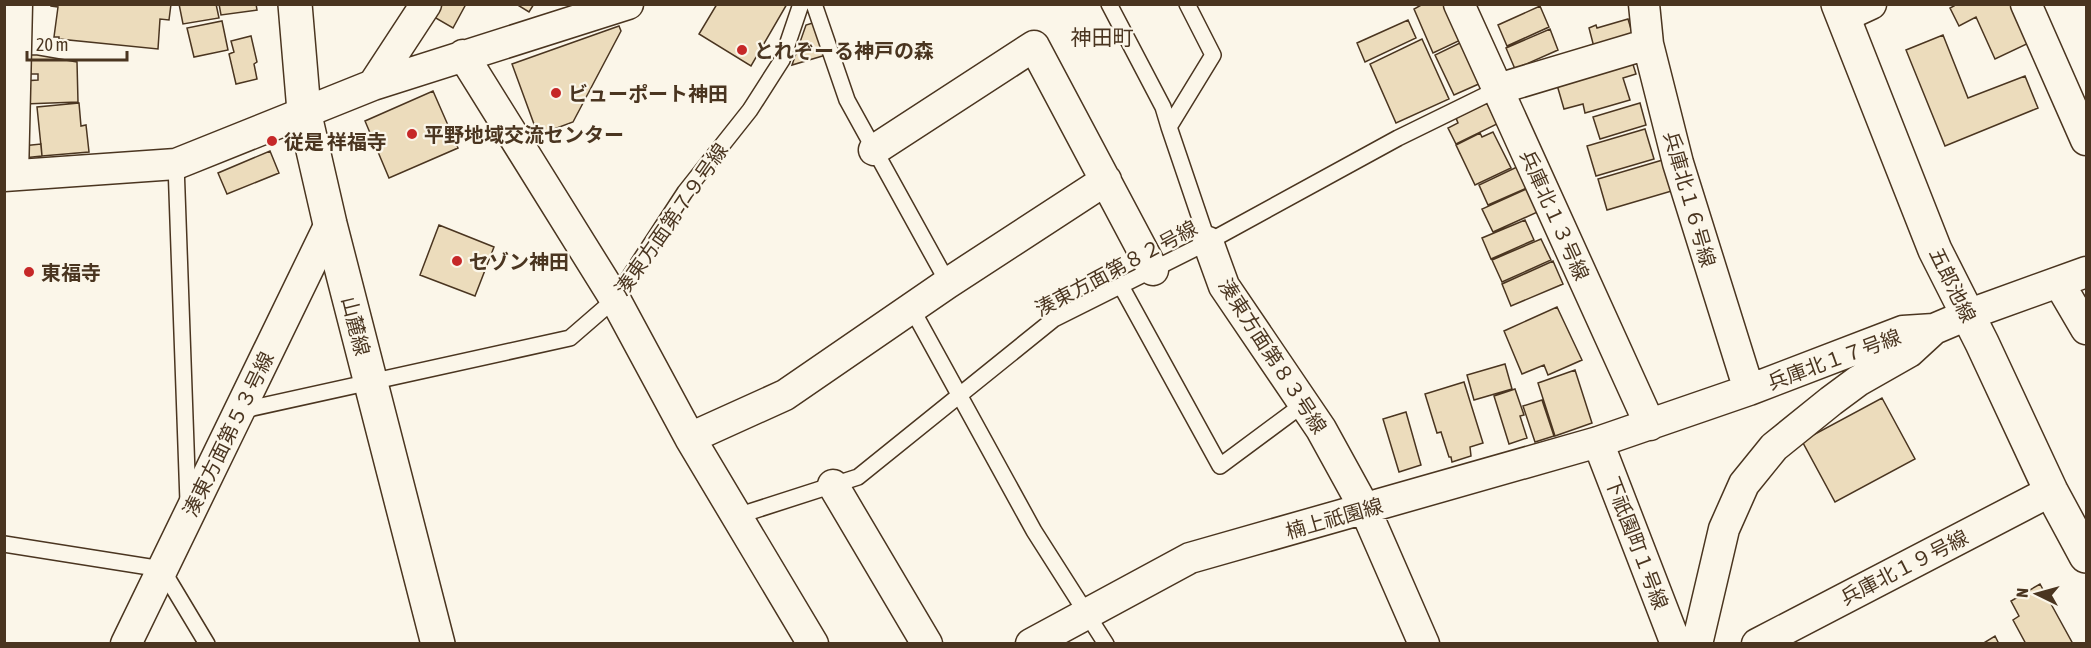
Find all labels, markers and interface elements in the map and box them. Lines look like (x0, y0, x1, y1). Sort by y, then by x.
scale bar (27, 24, 128, 62)
district label: 神田町 (1071, 25, 1134, 49)
text: 20 m (36, 34, 68, 55)
place label: とれぞーる神戸の森 (754, 39, 934, 62)
marker: とれぞーる神戸の森 (735, 43, 749, 57)
place label: ビューポート神田 (568, 82, 728, 105)
marker: ビューポート神田 (549, 86, 563, 100)
place label: 平野地域交流センター (424, 123, 624, 146)
marker: 平野地域交流センター (405, 127, 419, 141)
street label: 兵庫北１６号線 (1660, 129, 1720, 269)
place label: 従是 祥福寺 (284, 130, 387, 153)
marker: 従是 祥福寺 (265, 134, 279, 148)
street label: 湊東方面第７９号線 (610, 139, 732, 299)
street label: 兵庫北１３号線 (1516, 146, 1594, 284)
street label: 湊東方面第８２号線 (1031, 216, 1201, 320)
street label: 五郎池線 (1925, 244, 1981, 326)
place label: セゾン神田 (469, 250, 569, 273)
marker: セゾン神田 (450, 254, 464, 268)
place label: 東福寺 (41, 261, 101, 284)
marker: 東福寺 (22, 265, 36, 279)
street label: 湊東方面第８３号線 (1214, 274, 1332, 438)
street label: 山麓線 (338, 294, 374, 358)
street label: 兵庫北１７号線 (1764, 324, 1904, 394)
street label: 湊東方面第５３号線 (178, 348, 278, 520)
street label: 下祇園町１号線 (1601, 474, 1673, 612)
street label: 楠上祇園線 (1283, 493, 1385, 543)
street label: 兵庫北１９号線 (1836, 525, 1972, 609)
north arrow (2007, 564, 2067, 624)
text: N (2013, 587, 2031, 598)

